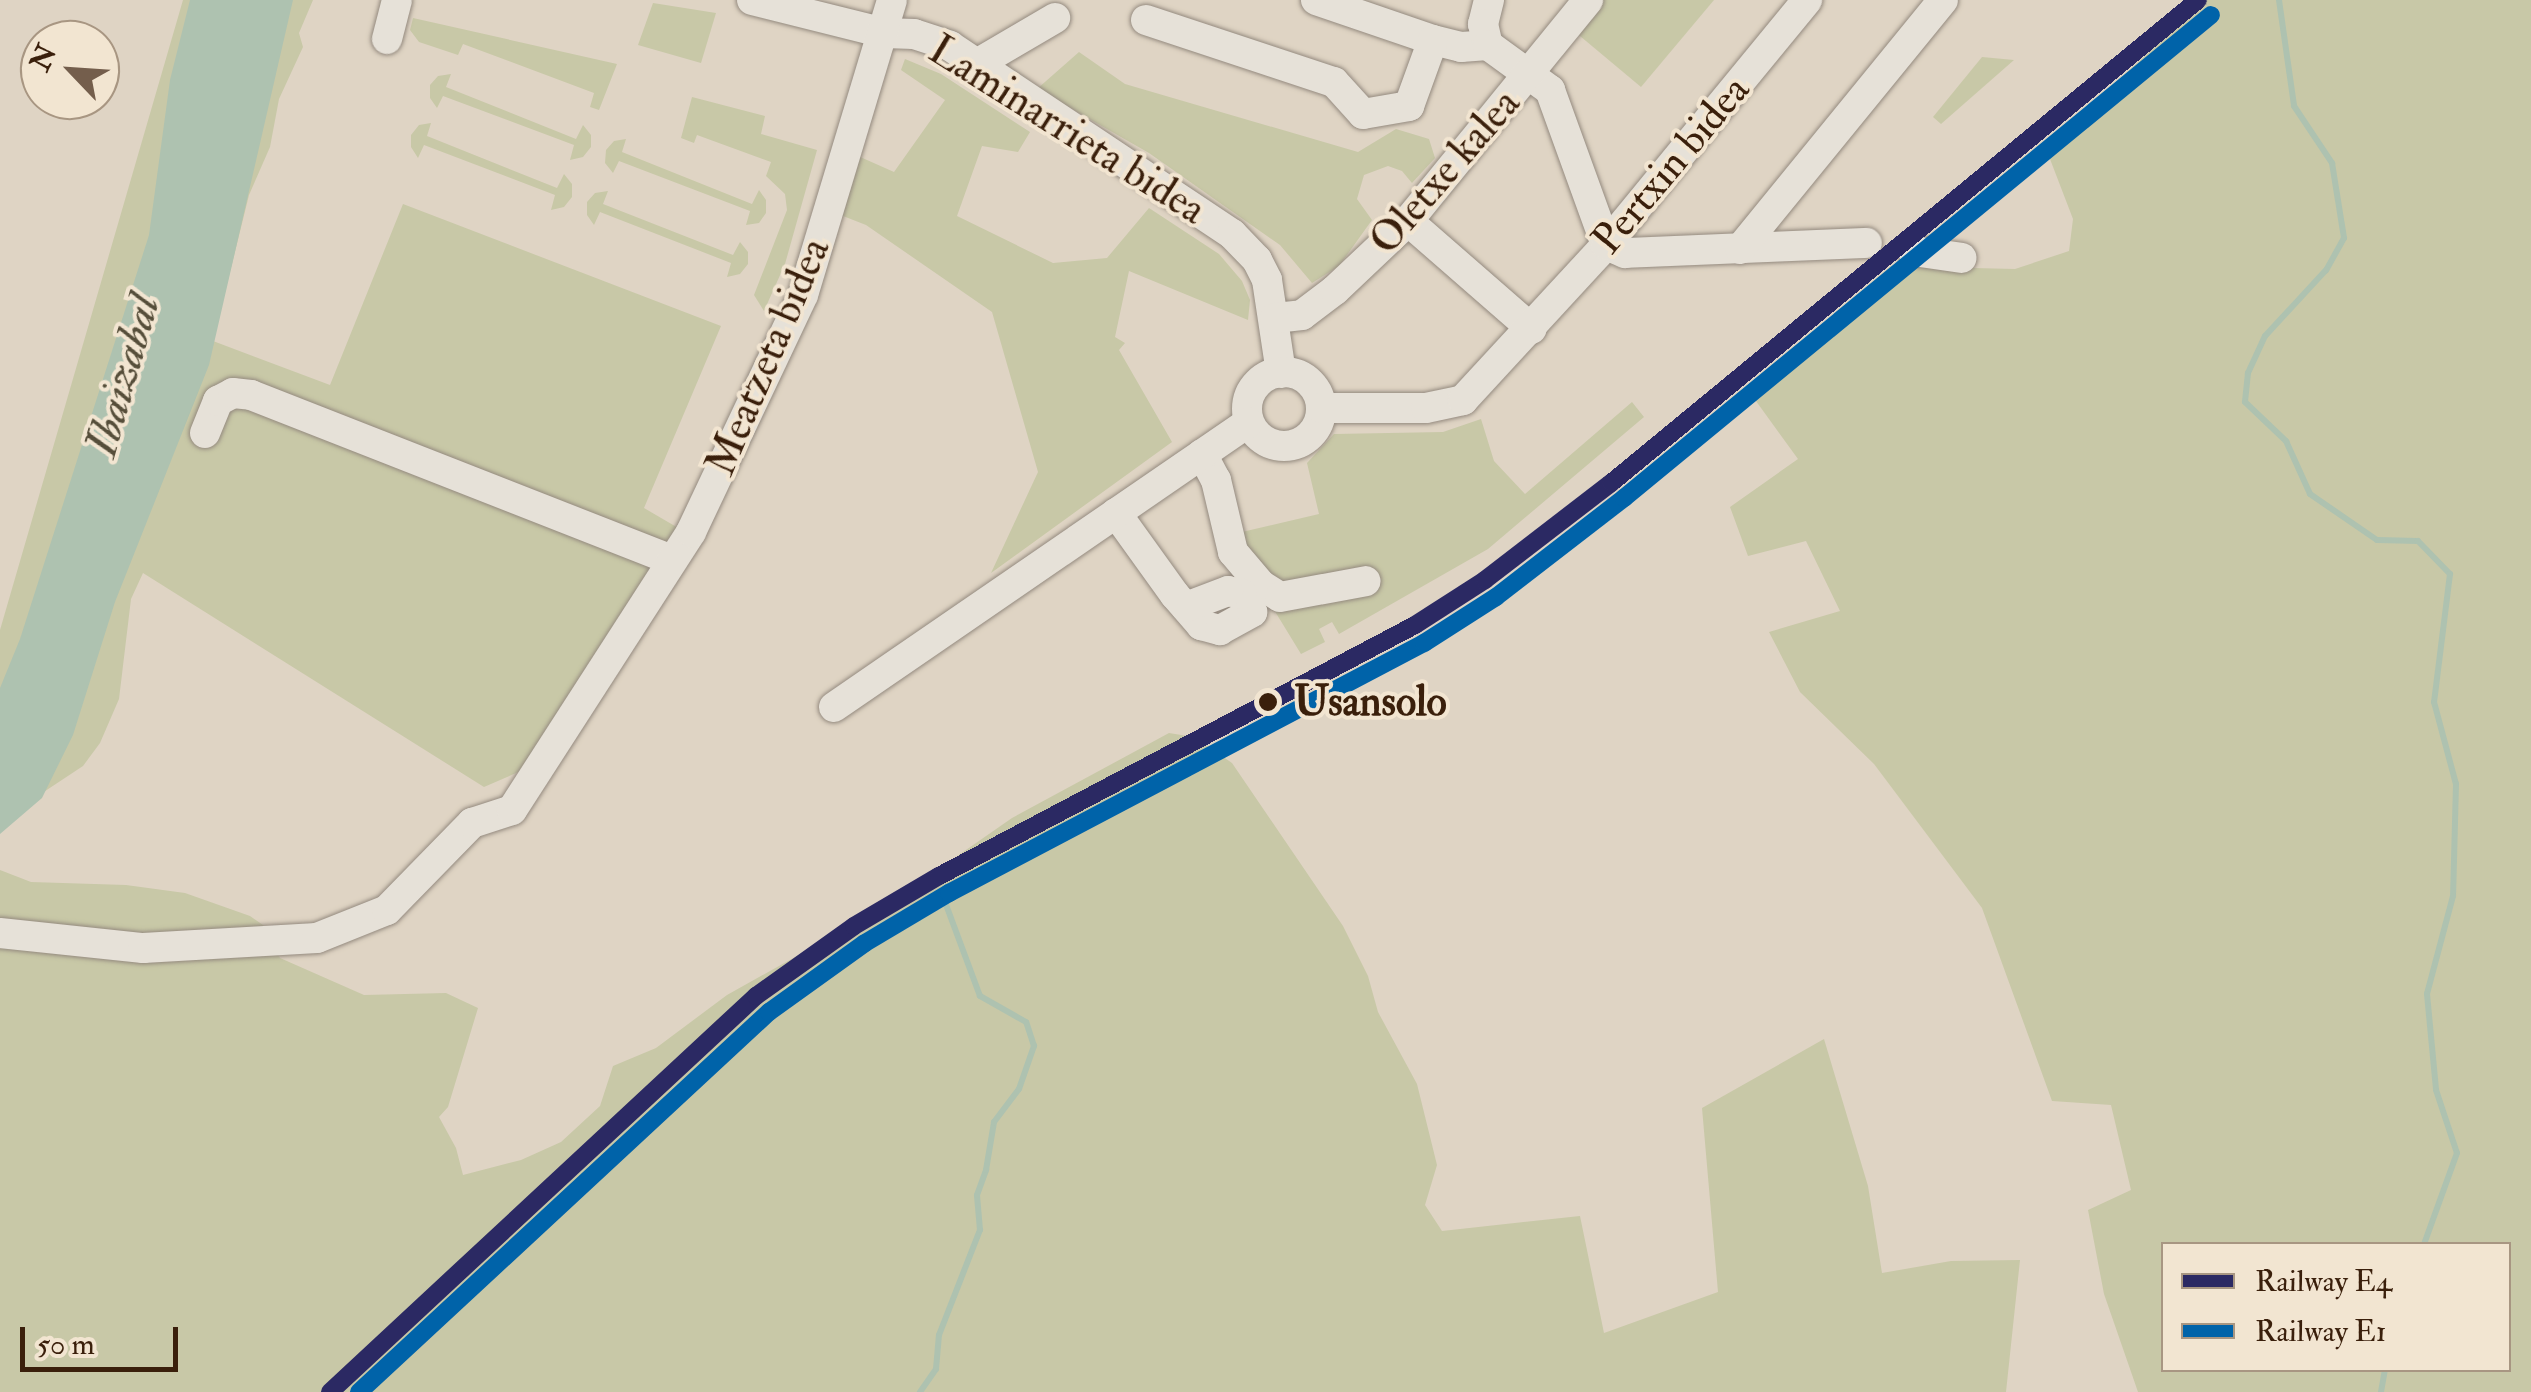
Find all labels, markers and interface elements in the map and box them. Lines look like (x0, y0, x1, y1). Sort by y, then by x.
north arrow (20, 20, 120, 120)
street label: Laminarrieta bidea (919, 25, 1215, 235)
text: N (23, 39, 65, 77)
street label: Pertxin bidea (1582, 65, 1760, 265)
street label: Oletxe kalea (1359, 79, 1531, 265)
street label: Meatzeta bidea (695, 231, 841, 483)
water label: Ibaizabal (75, 289, 173, 463)
place label: Usansolo (1294, 677, 1447, 727)
marker: Usansolo (1251, 685, 1285, 719)
legend (2161, 1242, 2511, 1372)
text: Railway E4 (2255, 1263, 2392, 1300)
scale bar (25, 1307, 182, 1369)
text: Railway E1 (2255, 1313, 2387, 1350)
text: 50 m (37, 1326, 95, 1363)

